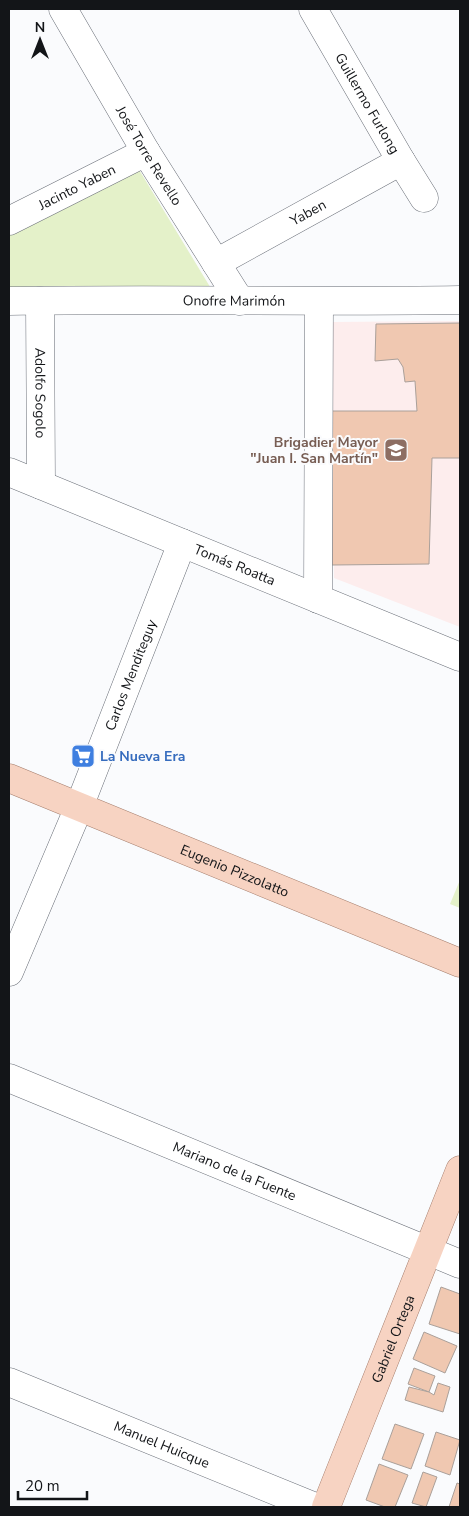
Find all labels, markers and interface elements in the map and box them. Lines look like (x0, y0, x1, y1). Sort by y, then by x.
north arrow (15, 15, 65, 65)
text: N (35, 18, 45, 37)
street label: Guillermo Furlong (330, 50, 404, 158)
street label: José Torre Revello (111, 102, 186, 209)
street label: Jacinto Yaben (34, 160, 119, 215)
street label: Yaben (286, 195, 330, 231)
street label: Onofre Marimón (183, 291, 285, 311)
street label: Adolfo Sogolo (30, 348, 50, 438)
place label: Brigadier Mayor "Juan I. San Martín" (250, 433, 379, 468)
school or university icon: Brigadier Mayor "Juan I. San Martín" (383, 437, 409, 463)
street label: Tomás Roatta (191, 540, 278, 590)
street label: Carlos Menditeguy (101, 616, 162, 734)
supermarket icon: La Nueva Era (70, 743, 96, 769)
place label: La Nueva Era (100, 747, 185, 766)
street label: Eugenio Pizzolatto (177, 840, 292, 902)
street label: Mariano de la Fuente (170, 1138, 299, 1205)
street label: Gabriel Ortega (367, 1292, 419, 1386)
street label: Manuel Huicque (111, 1417, 212, 1473)
scale bar (18, 1468, 86, 1500)
text: 20 m (25, 1476, 60, 1496)

